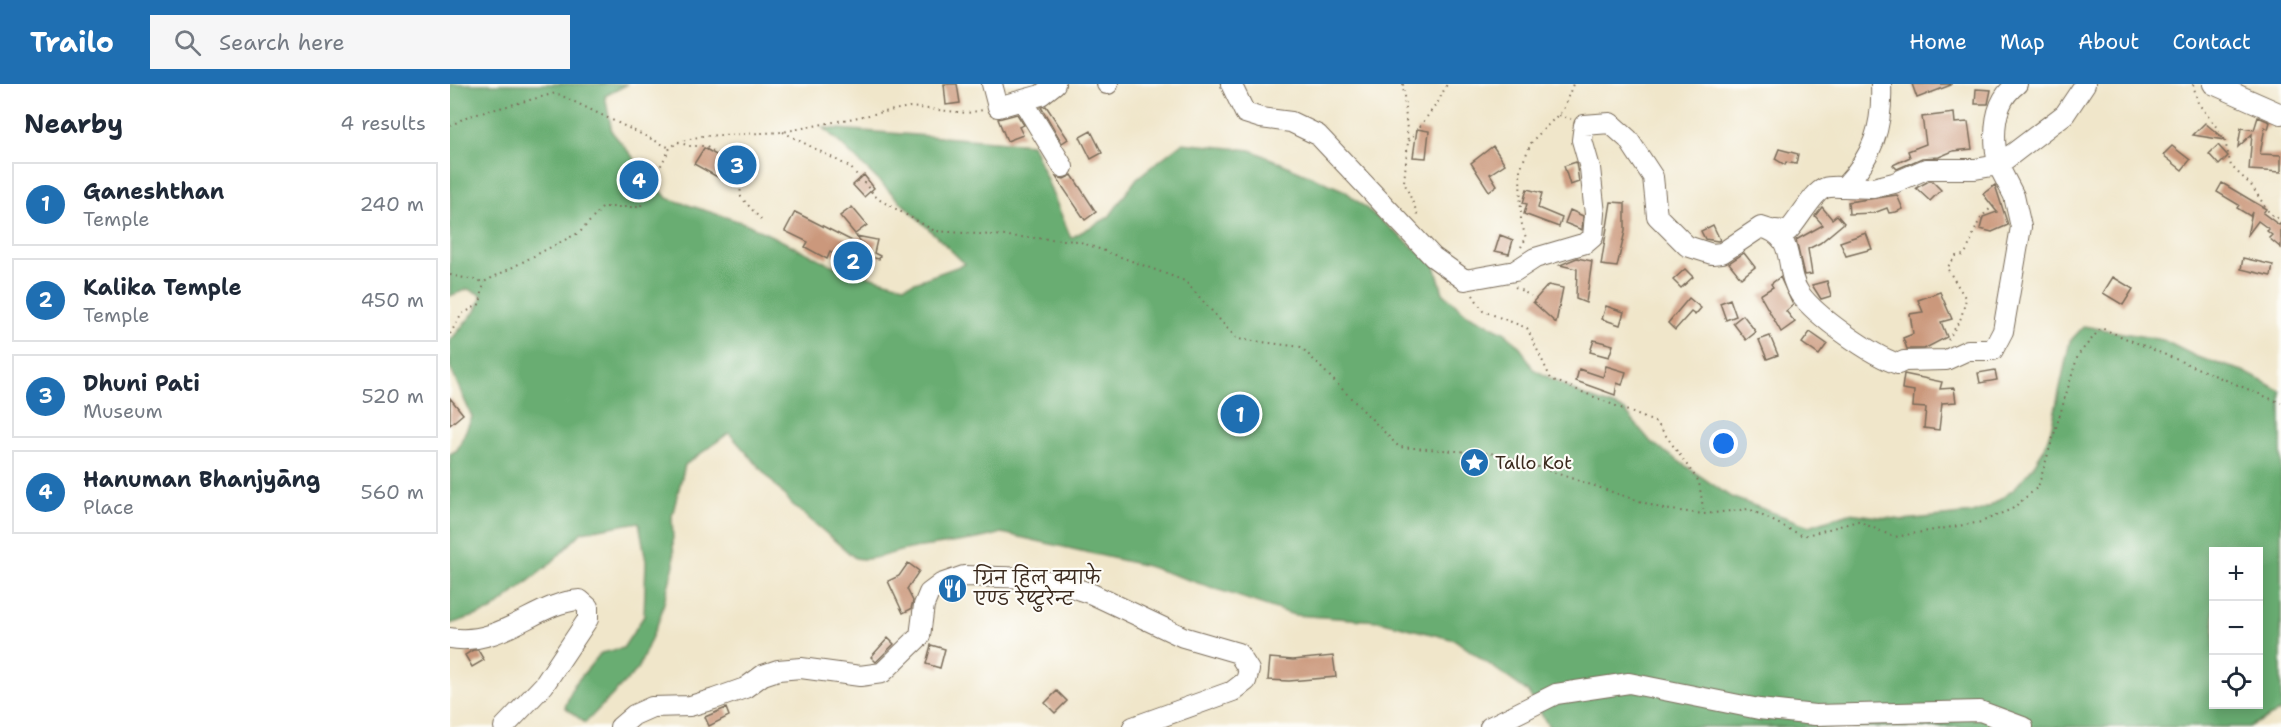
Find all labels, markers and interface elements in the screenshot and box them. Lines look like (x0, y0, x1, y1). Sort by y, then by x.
search box (150, 15, 570, 69)
text: Trailo (30, 23, 114, 61)
icon: search (171, 26, 204, 59)
text: Search here (219, 28, 345, 57)
text: Home (1909, 28, 1967, 56)
text: Map (2000, 28, 2045, 56)
text: About (2078, 28, 2139, 56)
text: Contact (2172, 28, 2251, 56)
text: Nearby (24, 106, 123, 141)
text: 4 results (340, 110, 426, 136)
pin: 3 (718, 142, 756, 188)
pin: 4 (620, 158, 658, 202)
text: Ganeshthan (83, 177, 224, 206)
text: 1 (41, 191, 50, 217)
text: 240 m (359, 191, 424, 217)
text: Temple (83, 206, 150, 232)
pin: 2 (834, 238, 872, 284)
text: Kalika Temple (83, 273, 242, 302)
text: 2 (39, 287, 53, 313)
text: 450 m (360, 287, 424, 313)
text: Temple (83, 302, 150, 328)
text: Dhuni Pati (83, 369, 200, 398)
text: 3 (39, 383, 53, 409)
text: 520 m (361, 383, 424, 409)
pin: 1 (1220, 392, 1260, 436)
text: Museum (83, 398, 163, 424)
your location (1709, 429, 1738, 458)
place icon: Tallo Kot (1458, 447, 1490, 479)
place label: Tallo Kot (1495, 451, 1572, 475)
text: Hanuman Bhanjyāng (83, 465, 320, 494)
text: 4 (39, 479, 53, 505)
text: 560 m (361, 479, 424, 505)
text: Place (83, 494, 134, 520)
map controls (2209, 547, 2263, 709)
button: + (2209, 547, 2263, 601)
place label: ग्रिन हिल क्याफे एण्ड रेष्टुरेन्ट (973, 562, 1102, 612)
restaurant icon: ग्रिन हिल क्याफे एण्ड रेष्टुरेन्ट (937, 572, 969, 604)
button: − (2209, 601, 2263, 655)
button: locate (2209, 655, 2263, 709)

